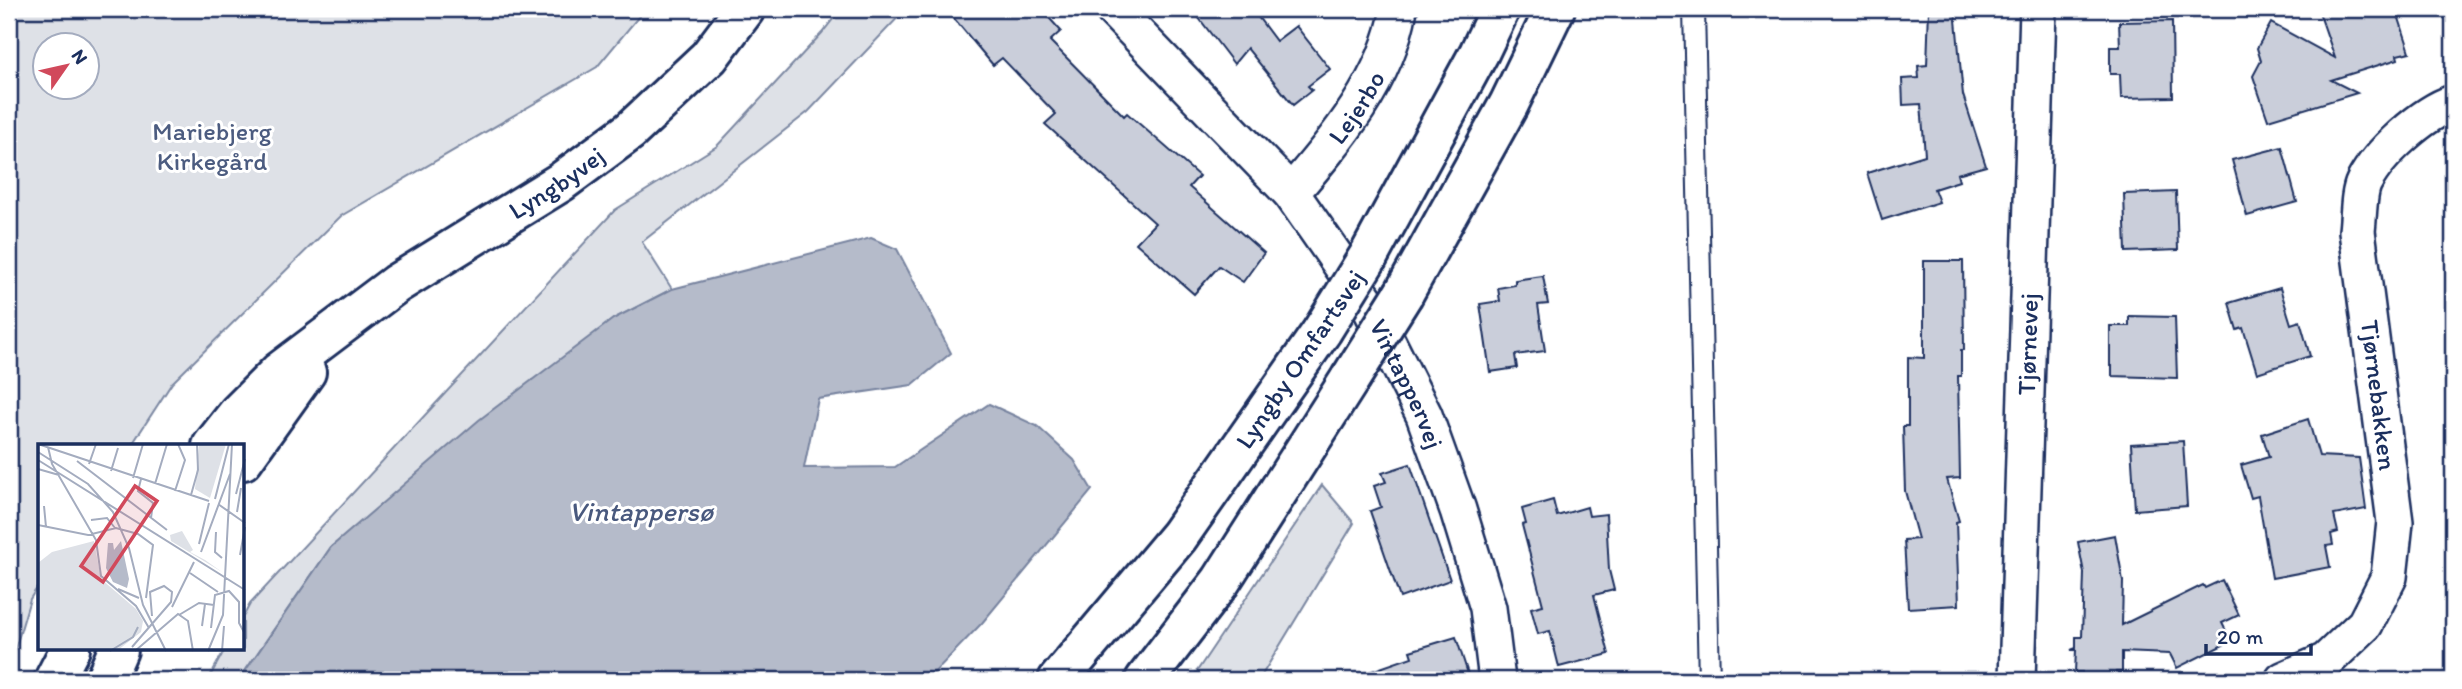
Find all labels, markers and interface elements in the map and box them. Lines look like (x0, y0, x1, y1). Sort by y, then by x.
north arrow (32, 32, 102, 102)
text: N (67, 45, 93, 69)
street label: Lejerbo (1321, 65, 1392, 151)
park label: Mariebjerg Kirkegård (152, 115, 272, 177)
street label: Lyngbyvej (503, 139, 611, 226)
street label: Lyngby Omfartsvej (1228, 263, 1372, 455)
street label: Tjørnevej (2010, 293, 2045, 396)
street label: Vintappervej (1363, 314, 1451, 453)
street label: Tjørnebakken (2354, 318, 2404, 472)
inset map (38, 444, 245, 650)
water label: Vintappersø (569, 494, 715, 528)
scale bar (2206, 612, 2312, 656)
text: 20 m (2217, 624, 2264, 649)

